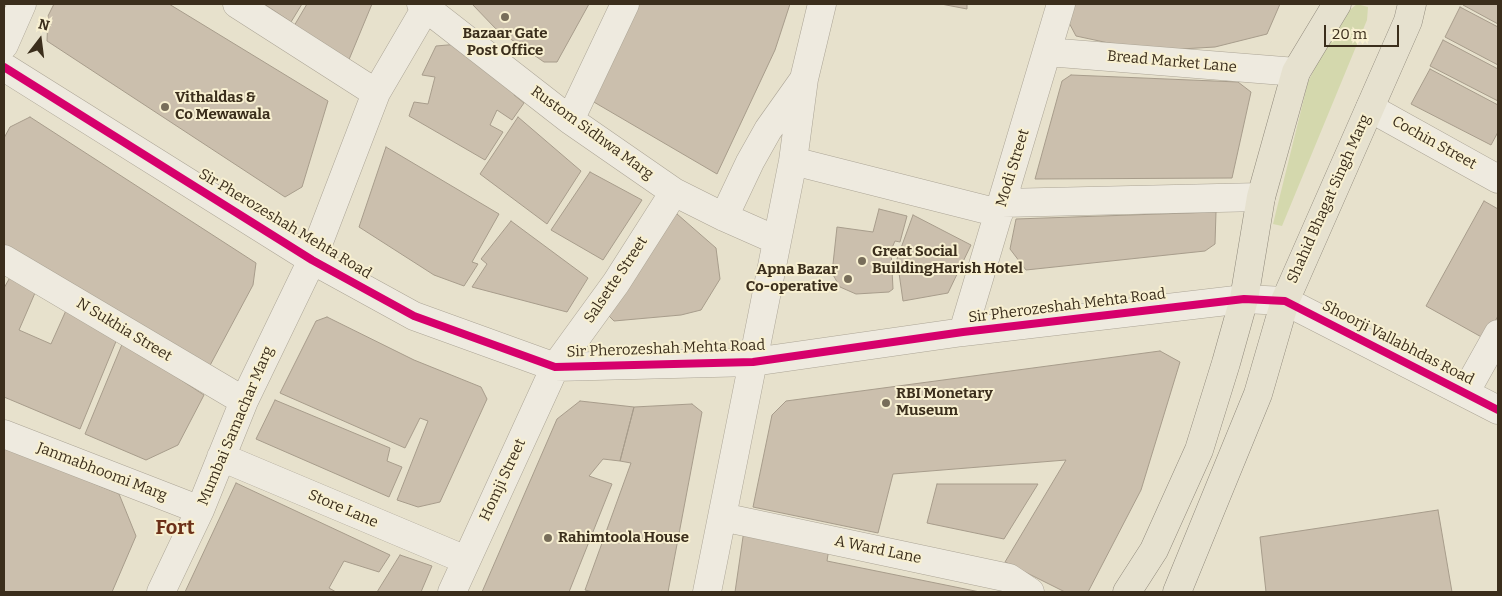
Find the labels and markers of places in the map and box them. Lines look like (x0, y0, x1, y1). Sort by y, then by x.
marker: Bazaar Gate Post Office (499, 11, 511, 23)
place label: Bazaar Gate Post Office (462, 25, 548, 60)
place label: Vithaldas & Co Mewawala (175, 89, 270, 124)
marker: Vithaldas & Co Mewawala (159, 101, 171, 113)
place label: Great Social BuildingHarish Hotel (872, 243, 1023, 278)
marker: Great Social BuildingHarish Hotel (856, 255, 868, 267)
place label: Apna Bazar Co-operative (746, 261, 838, 296)
marker: Apna Bazar Co-operative (842, 273, 854, 285)
place label: RBI Monetary Museum (896, 385, 993, 420)
marker: RBI Monetary Museum (880, 397, 892, 409)
place label: Rahimtoola House (558, 529, 689, 547)
marker: Rahimtoola House (542, 532, 554, 544)

